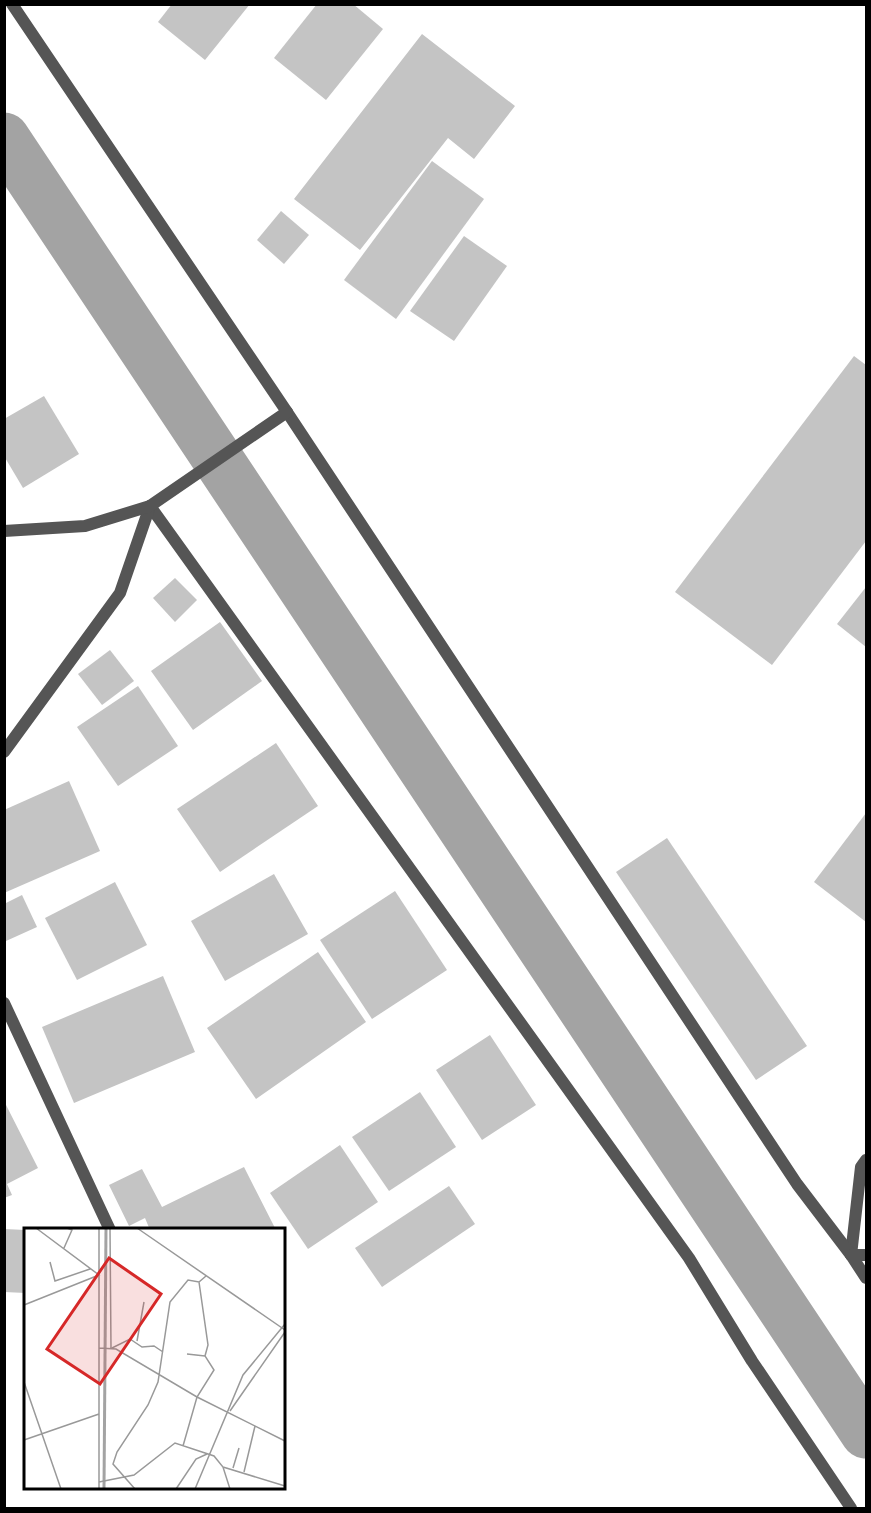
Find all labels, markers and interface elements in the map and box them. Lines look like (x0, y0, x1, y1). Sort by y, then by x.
inset map (24, 1228, 285, 1489)

